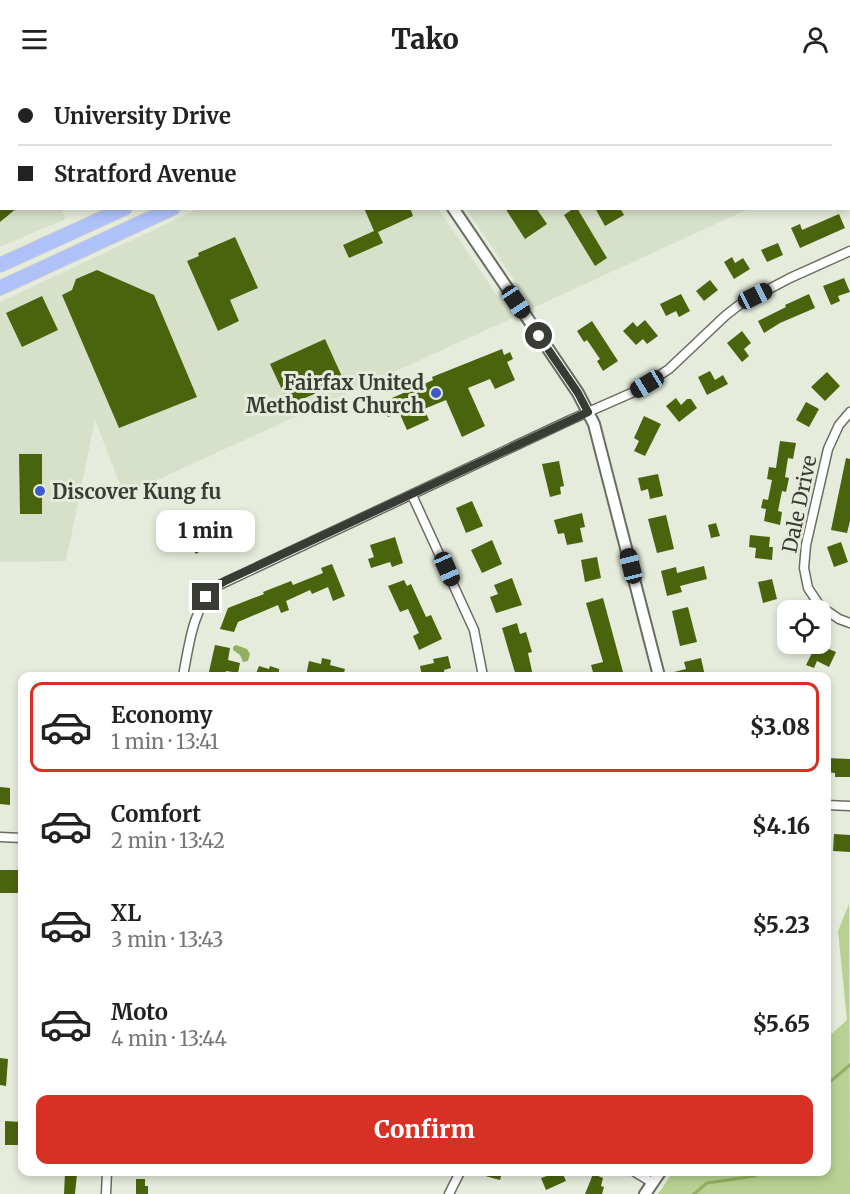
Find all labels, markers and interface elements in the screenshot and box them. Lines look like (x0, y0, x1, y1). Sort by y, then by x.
text: Tako (391, 22, 459, 56)
icon: menu (18, 23, 51, 56)
icon: person (799, 23, 832, 56)
text: University Drive (54, 102, 231, 130)
text: Stratford Avenue (54, 160, 236, 188)
car (735, 280, 775, 312)
car (498, 282, 534, 322)
route start (525, 322, 552, 349)
car (627, 367, 667, 401)
place label: Fairfax United Methodist Church (246, 370, 425, 418)
marker: Fairfax United Methodist Church (429, 386, 443, 400)
street label: Dale Drive (776, 453, 822, 555)
place label: Discover Kung fu (52, 479, 221, 504)
marker: Discover Kung fu (33, 484, 47, 498)
callout: 1 min (156, 510, 256, 552)
text: 1 min (178, 518, 233, 543)
car (618, 546, 644, 586)
car (431, 549, 463, 589)
route end (192, 583, 219, 610)
map controls (777, 600, 831, 654)
button: locate (777, 600, 831, 654)
icon: car (39, 700, 93, 754)
text: Economy (111, 701, 212, 729)
text: $3.08 (750, 713, 810, 741)
text: 1 min · 13:41 (111, 729, 219, 754)
icon: car (39, 799, 93, 853)
text: Comfort (111, 800, 201, 828)
text: $4.16 (752, 812, 810, 840)
text: 2 min · 13:42 (111, 828, 225, 853)
icon: car (39, 898, 93, 952)
text: XL (111, 899, 141, 927)
text: $5.23 (752, 911, 810, 939)
text: 3 min · 13:43 (111, 927, 223, 952)
icon: car (39, 997, 93, 1051)
text: Moto (111, 998, 168, 1026)
text: $5.65 (753, 1010, 810, 1038)
text: 4 min · 13:44 (111, 1026, 227, 1051)
button: Confirm (36, 1095, 813, 1164)

